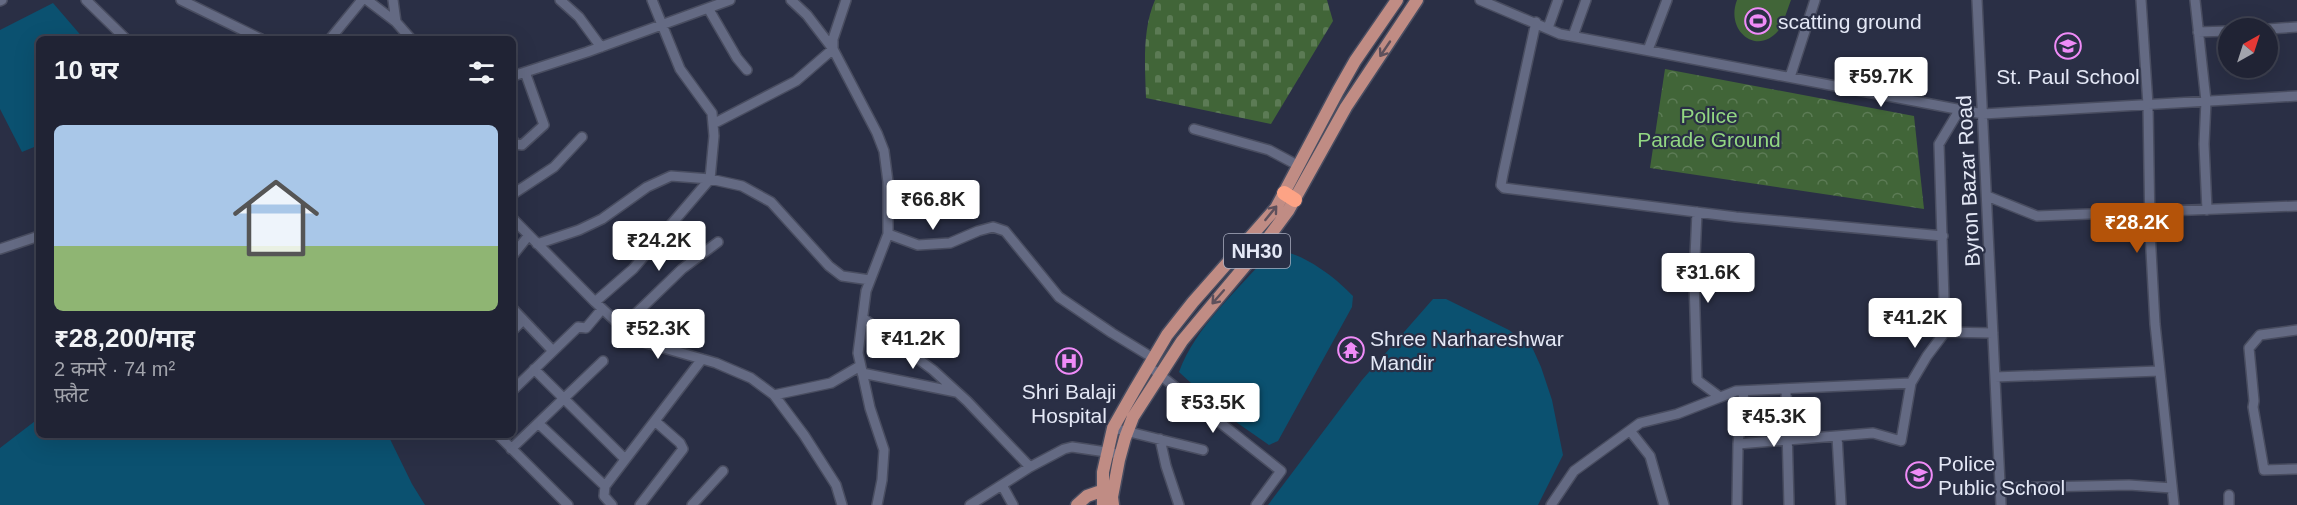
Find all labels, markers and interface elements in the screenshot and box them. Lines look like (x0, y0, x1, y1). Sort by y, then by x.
sports icon: scatting ground (1743, 6, 1773, 36)
place label: scatting ground (1778, 10, 1922, 33)
north arrow (2218, 18, 2278, 78)
map controls (2218, 18, 2278, 78)
school or university icon: St. Paul School (2053, 31, 2083, 61)
one-way arrow (1379, 40, 1391, 56)
text: 10 घर (54, 55, 118, 85)
icon: filters (465, 56, 498, 89)
pin: ₹59.7K (1832, 57, 1930, 108)
text: ₹59.7K (1849, 65, 1913, 87)
place label: St. Paul School (1996, 65, 2140, 88)
street label: Byron Bazar Road (1952, 95, 1984, 267)
park label: Police Parade Ground (1637, 104, 1781, 151)
icon: home (222, 164, 330, 272)
pin: ₹66.8K (884, 180, 982, 231)
text: ₹66.8K (901, 188, 965, 210)
pin: ₹28.2K (2088, 203, 2186, 254)
one-way arrow (1265, 205, 1278, 221)
text: ₹28.2K (2105, 211, 2169, 233)
pin: ₹24.2K (610, 221, 708, 272)
text: ₹24.2K (627, 229, 691, 251)
road number: NH30 (1224, 234, 1290, 268)
pin: ₹31.6K (1659, 253, 1757, 304)
text: ₹31.6K (1676, 261, 1740, 283)
one-way arrow (1211, 289, 1225, 304)
pin: ₹41.2K (1866, 298, 1964, 349)
text: ₹41.2K (1883, 306, 1947, 328)
pin: ₹52.3K (609, 309, 707, 360)
text: ₹52.3K (626, 317, 690, 339)
pin: ₹41.2K (864, 319, 962, 370)
text: ₹28,200/माह (54, 323, 195, 353)
text: ₹41.2K (881, 327, 945, 349)
place label: Shree Narhareshwar Mandir (1370, 327, 1564, 374)
temple icon: Shree Narhareshwar Mandir (1336, 335, 1366, 365)
hospital icon: Shri Balaji Hospital (1054, 346, 1084, 376)
text: 2 कमरे · 74 m² (54, 358, 175, 380)
place label: Shri Balaji Hospital (1022, 380, 1116, 427)
pin: ₹53.5K (1164, 383, 1262, 434)
text: फ़्लैट (54, 384, 89, 406)
text: ₹53.5K (1181, 391, 1245, 413)
pin: ₹45.3K (1725, 397, 1823, 448)
text: ₹45.3K (1742, 405, 1806, 427)
place label: Police Public School (1938, 452, 2065, 499)
school or university icon: Police Public School (1904, 460, 1934, 490)

